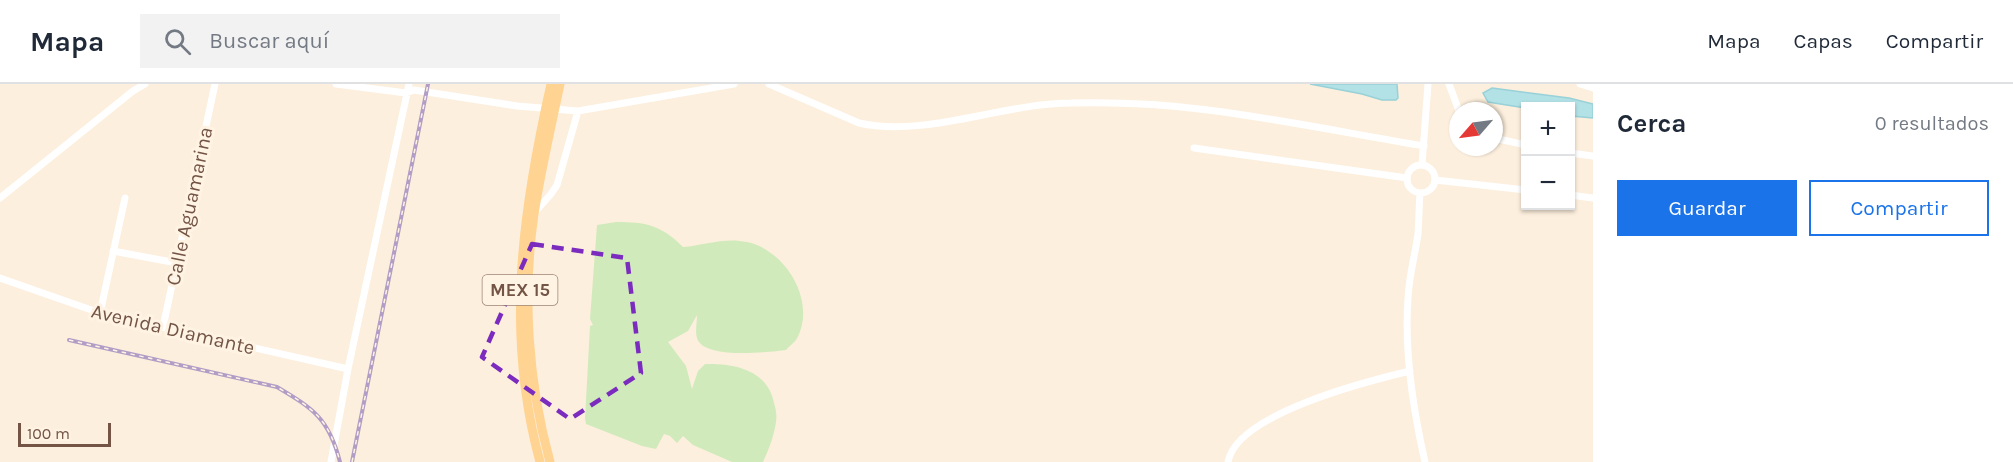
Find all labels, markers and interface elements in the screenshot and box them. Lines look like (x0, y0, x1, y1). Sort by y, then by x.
search box (140, 14, 560, 68)
text: Mapa (30, 25, 104, 58)
icon: search (161, 25, 194, 58)
text: Buscar aquí (209, 28, 329, 54)
text: Mapa (1707, 29, 1761, 53)
text: Capas (1794, 29, 1853, 53)
text: Compartir (1886, 29, 1983, 53)
north arrow (1449, 102, 1503, 156)
map controls (1521, 102, 1575, 210)
button: + (1521, 102, 1575, 156)
text: Cerca (1617, 108, 1686, 139)
text: 0 resultados (1875, 112, 1989, 135)
street label: Calle Aguamarina (161, 125, 218, 287)
button: − (1521, 156, 1575, 210)
button: Guardar (1617, 180, 1797, 236)
button: Compartir (1809, 180, 1989, 236)
road number: MEX 15 (482, 275, 558, 305)
street label: Avenida Diamante (89, 300, 257, 359)
scale bar (18, 420, 111, 448)
text: 100 m (27, 424, 70, 443)

